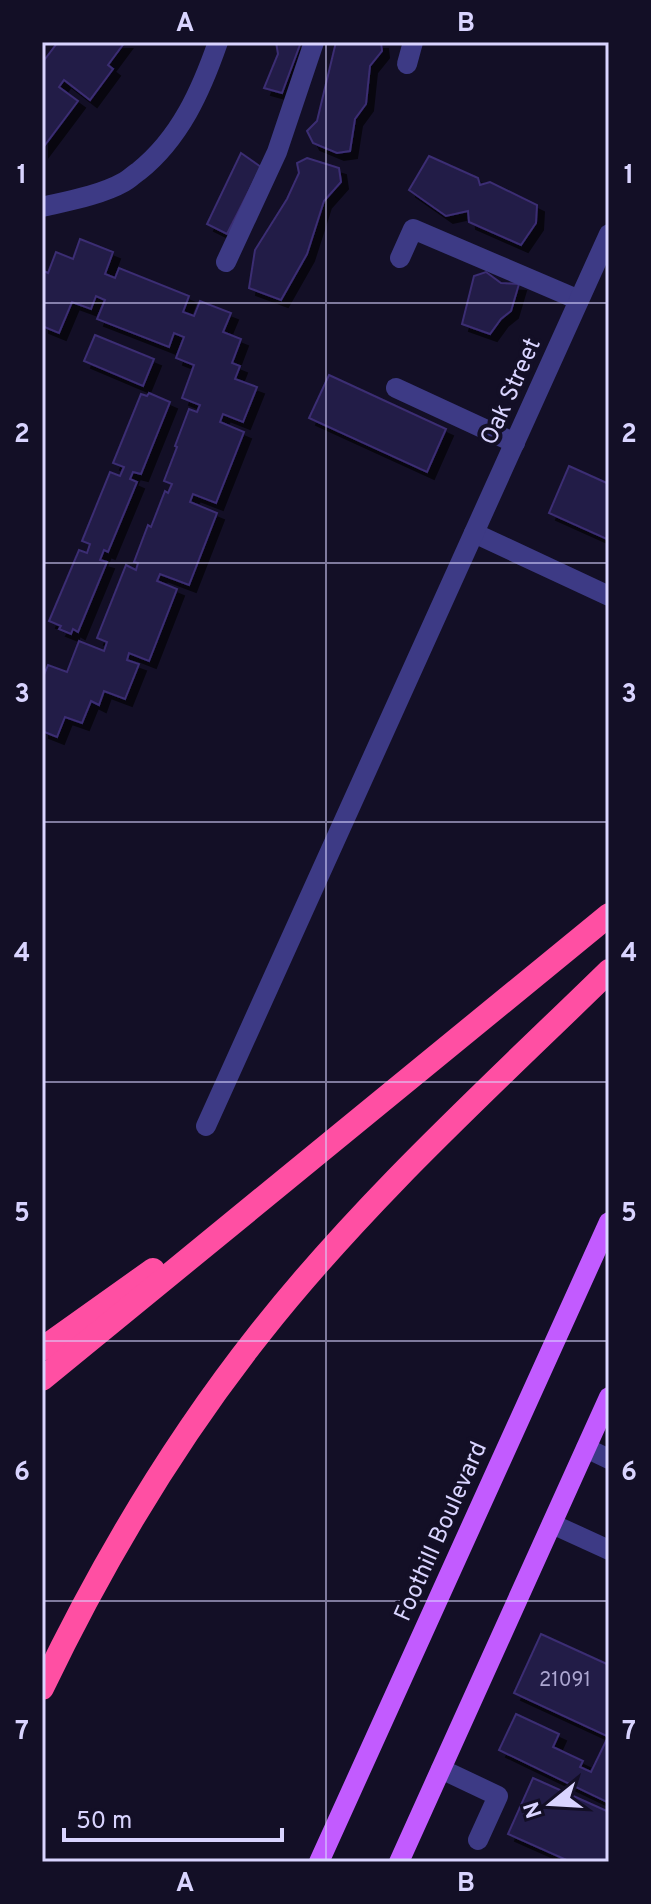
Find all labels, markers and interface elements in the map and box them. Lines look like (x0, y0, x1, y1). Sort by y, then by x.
text: A (176, 8, 194, 41)
text: B (457, 8, 475, 41)
text: 1 (17, 160, 27, 193)
text: 1 (624, 160, 634, 193)
street label: Oak Street (475, 334, 549, 450)
text: 2 (14, 419, 30, 452)
text: 2 (621, 419, 637, 452)
text: 3 (14, 679, 30, 712)
text: 3 (621, 679, 637, 712)
text: 4 (14, 938, 30, 971)
text: 4 (621, 938, 637, 971)
text: 5 (14, 1198, 30, 1231)
text: 5 (621, 1198, 637, 1231)
street label: Foothill Boulevard (389, 1437, 495, 1626)
text: 6 (14, 1457, 30, 1490)
text: 6 (621, 1457, 637, 1490)
house number: 21091 (539, 1668, 591, 1694)
text: 7 (15, 1716, 29, 1749)
text: 7 (622, 1716, 636, 1749)
north arrow (511, 1764, 591, 1844)
scale bar (64, 1792, 282, 1842)
text: N (519, 1798, 550, 1821)
text: 50 m (76, 1807, 132, 1837)
text: A (176, 1868, 194, 1901)
text: B (457, 1868, 475, 1901)

